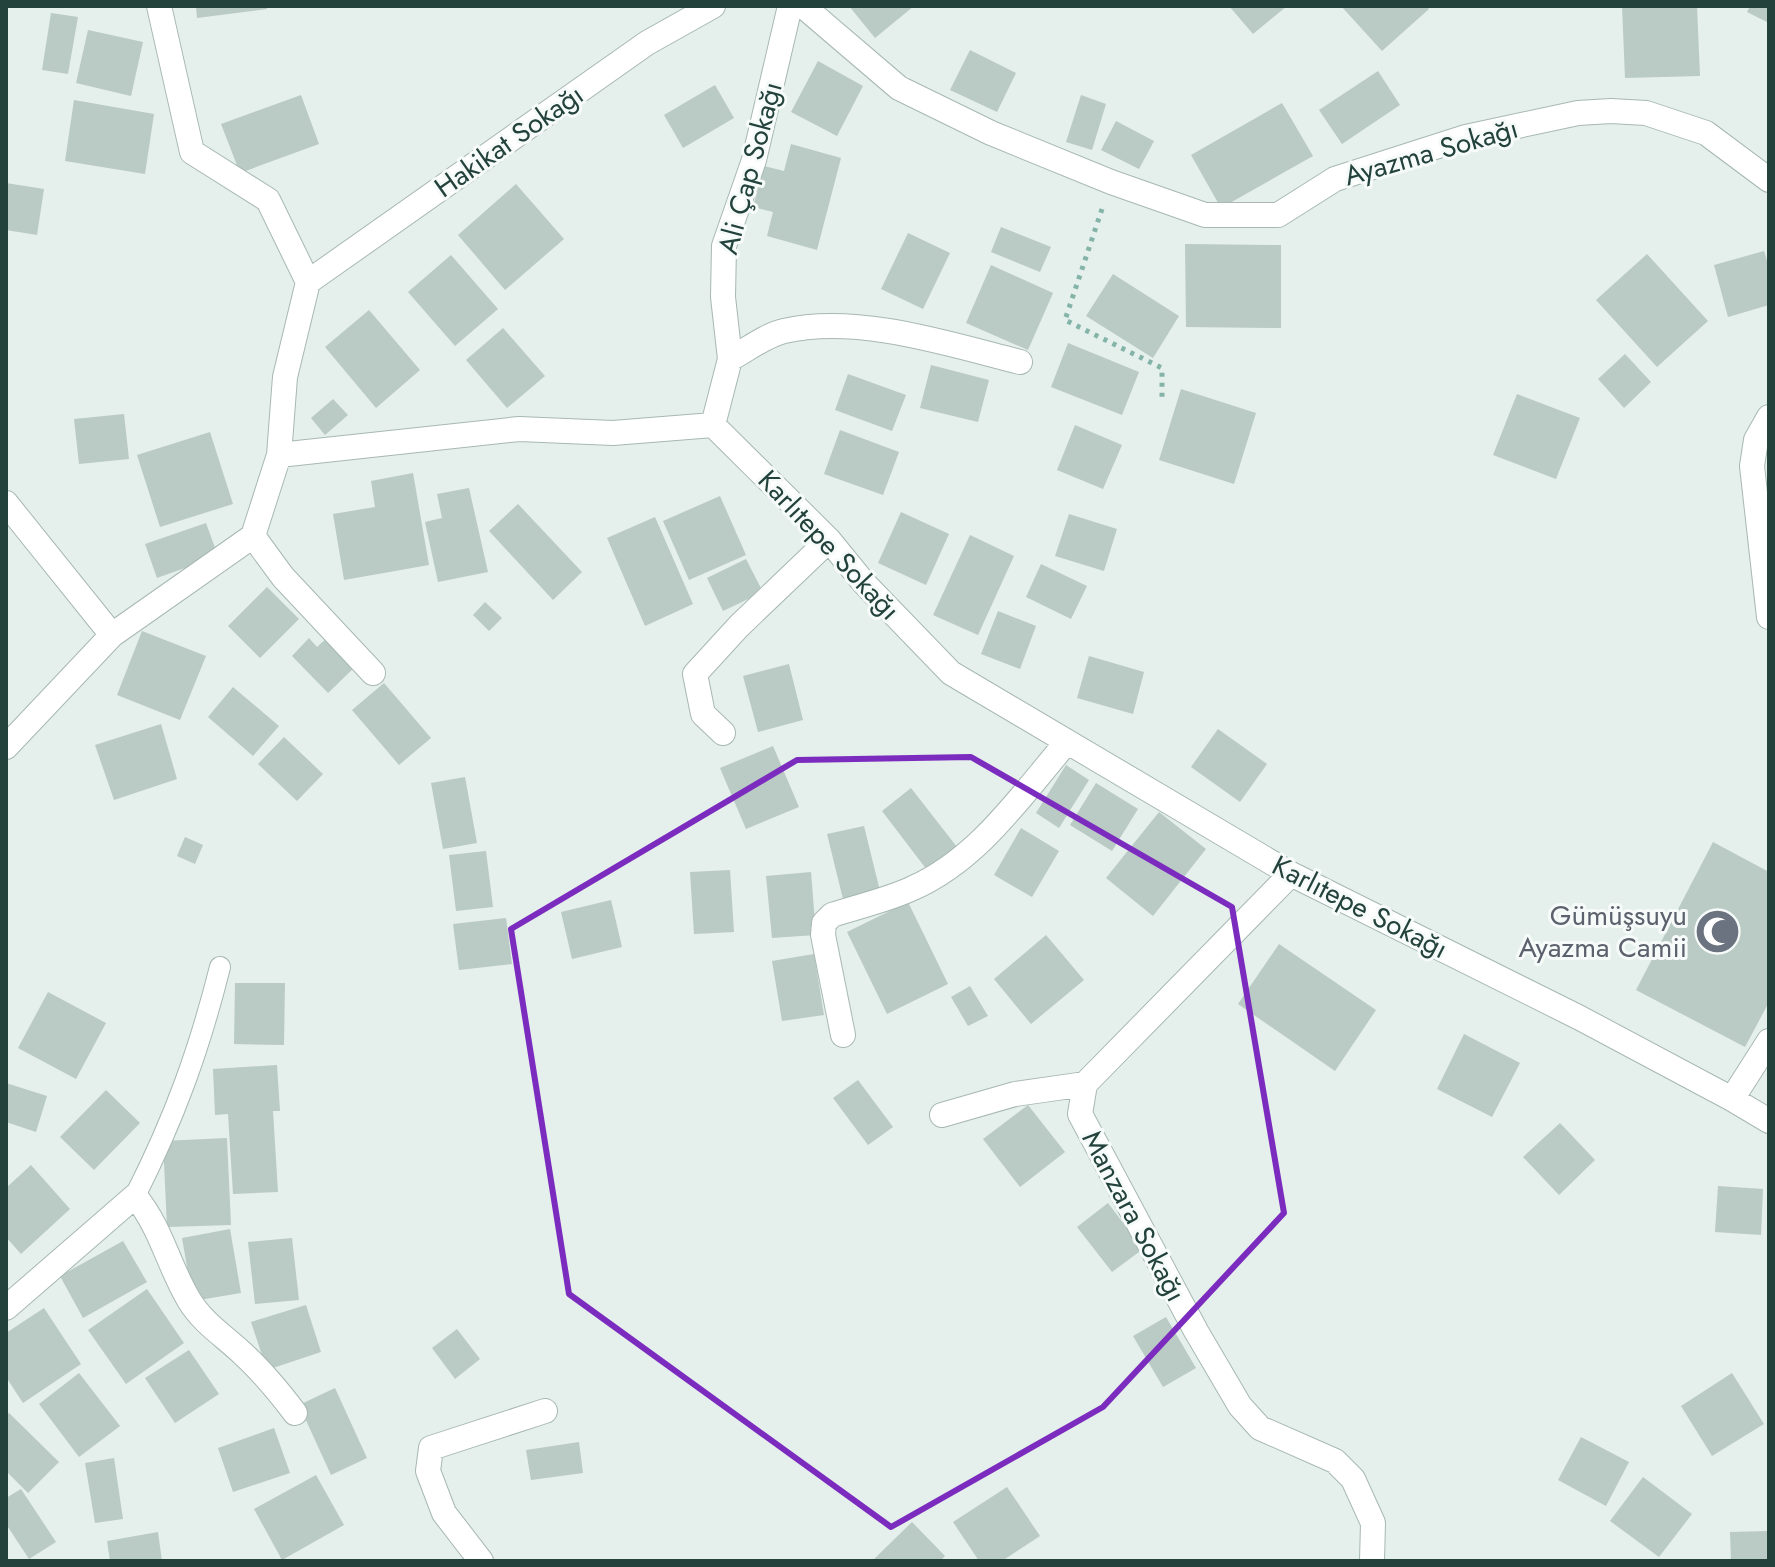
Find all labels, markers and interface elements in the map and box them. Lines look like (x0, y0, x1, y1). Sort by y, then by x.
street label: Hakikat Sokağı (426, 74, 592, 208)
street label: Ali Çap Sokağı (707, 77, 793, 259)
street label: Ayazma Sokağı (1339, 108, 1523, 196)
street label: Karlıtepe Sokağı (748, 461, 910, 629)
street label: Karlıtepe Sokağı (1265, 845, 1455, 969)
place label: Gümüşsuyu Ayazma Camii (1518, 895, 1687, 968)
mosque icon: Gümüşsuyu Ayazma Camii (1694, 907, 1742, 955)
street label: Manzara Sokağı (1072, 1123, 1196, 1309)

